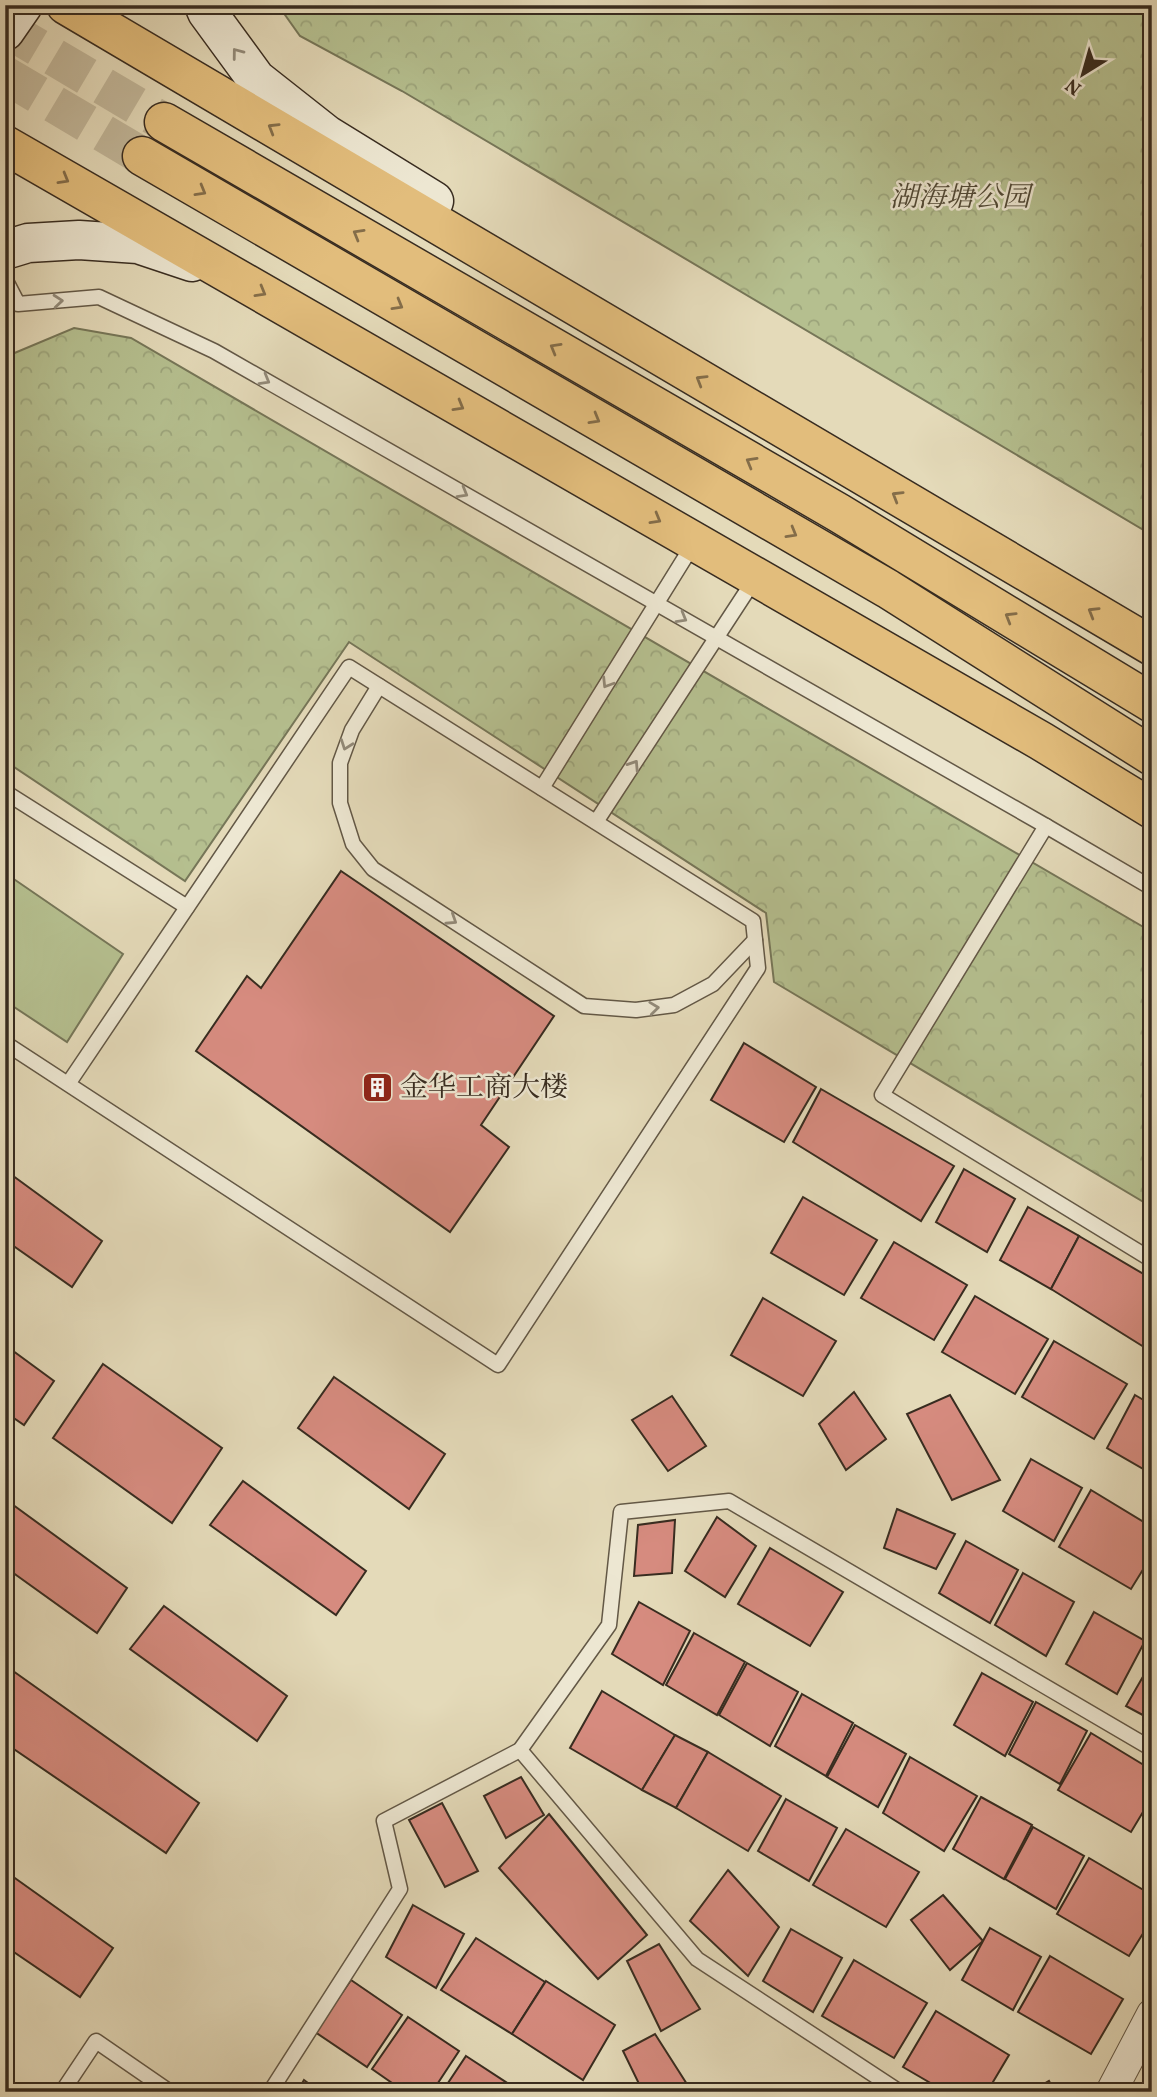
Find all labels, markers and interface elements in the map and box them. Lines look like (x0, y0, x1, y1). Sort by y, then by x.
north arrow (1048, 38, 1118, 108)
one-way arrow (233, 48, 245, 61)
text: N (1060, 71, 1087, 101)
one-way arrow (268, 123, 281, 136)
one-way arrow (57, 171, 70, 184)
park label: 湖海塘公园 (890, 179, 1034, 218)
one-way arrow (194, 182, 207, 195)
one-way arrow (352, 229, 365, 242)
one-way arrow (254, 284, 267, 297)
one-way arrow (52, 293, 64, 308)
one-way arrow (391, 297, 404, 310)
one-way arrow (549, 343, 562, 356)
one-way arrow (258, 372, 271, 385)
one-way arrow (696, 376, 709, 389)
one-way arrow (451, 398, 464, 411)
one-way arrow (588, 411, 600, 424)
one-way arrow (746, 457, 759, 470)
one-way arrow (456, 485, 468, 498)
one-way arrow (892, 491, 905, 504)
one-way arrow (648, 511, 661, 524)
one-way arrow (784, 525, 797, 538)
one-way arrow (1088, 607, 1100, 620)
one-way arrow (675, 610, 687, 623)
one-way arrow (1004, 612, 1017, 625)
one-way arrow (602, 675, 615, 688)
one-way arrow (340, 739, 354, 751)
one-way arrow (625, 760, 638, 773)
one-way arrow (444, 912, 457, 924)
one-way arrow (648, 1000, 660, 1015)
place label: 金华工商大楼 (400, 1069, 568, 1108)
building icon: 金华工商大楼 (360, 1071, 394, 1105)

